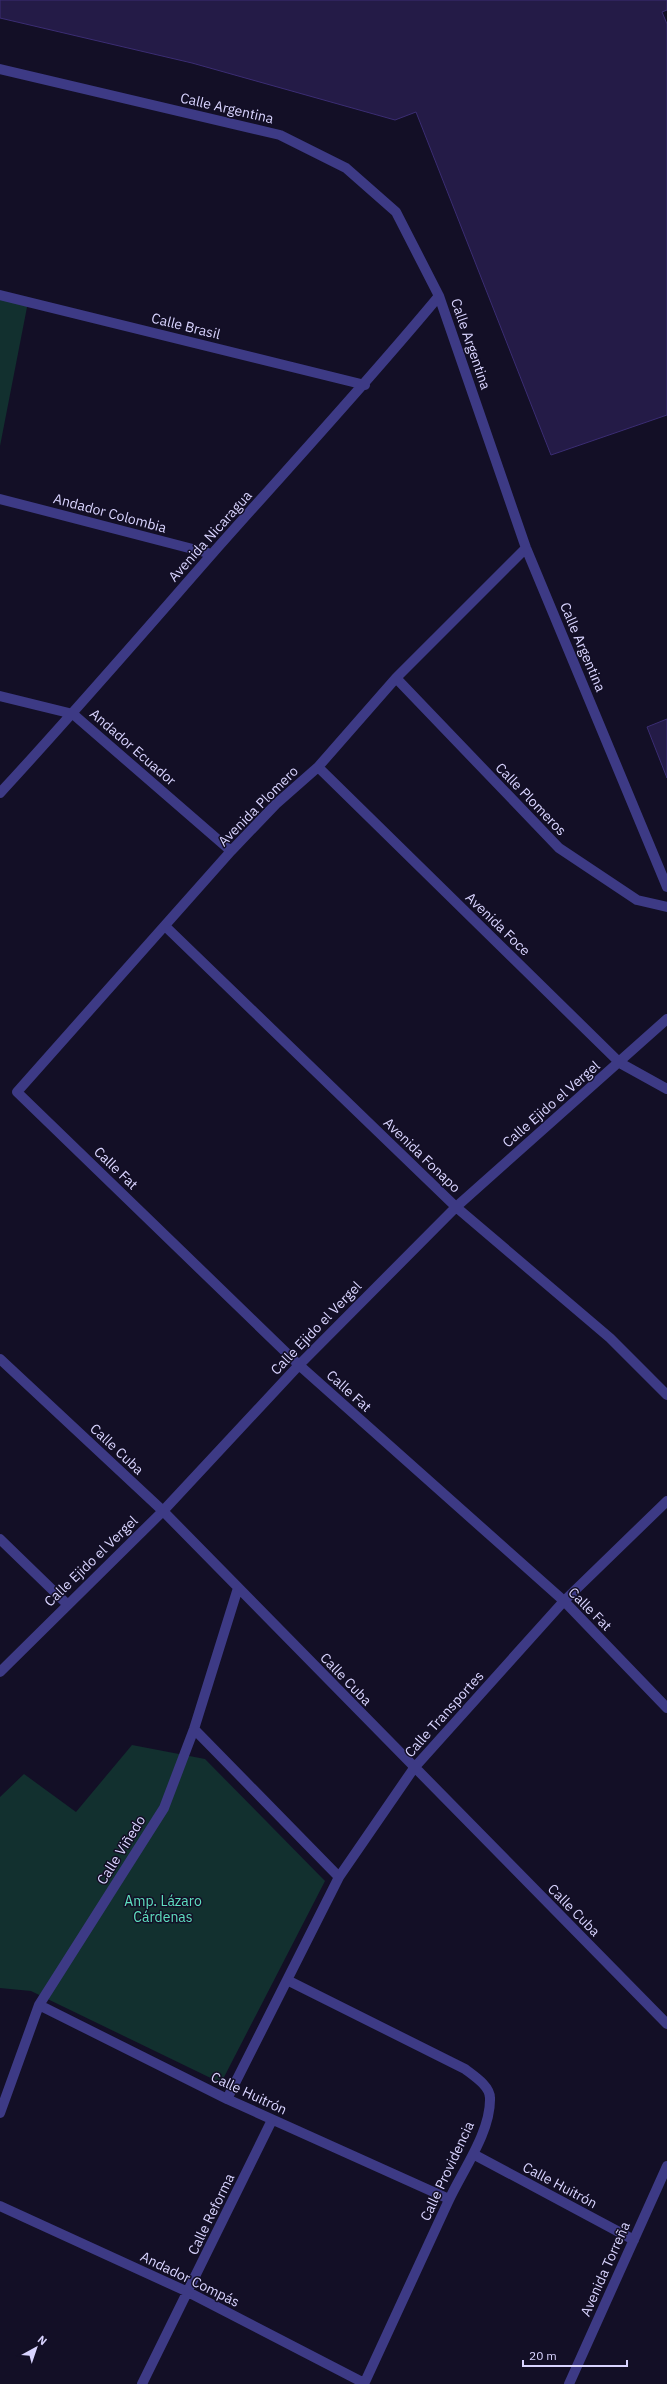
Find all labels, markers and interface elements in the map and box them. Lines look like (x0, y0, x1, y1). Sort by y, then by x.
street label: Calle Argentina (179, 89, 276, 128)
street label: Calle Argentina (447, 296, 495, 392)
street label: Calle Brasil (150, 309, 223, 343)
street label: Avenida Nicaragua (164, 486, 256, 585)
street label: Andador Colombia (51, 489, 169, 537)
street label: Calle Argentina (556, 600, 610, 695)
street label: Andador Ecuador (86, 705, 180, 789)
street label: Calle Plomeros (492, 759, 570, 839)
street label: Avenida Plomero (214, 762, 302, 850)
street label: Avenida Foce (462, 889, 534, 960)
street label: Calle Ejido el Vergel (499, 1057, 604, 1151)
street label: Avenida Fonapo (380, 1114, 464, 1196)
street label: Calle Fat (90, 1143, 142, 1193)
street label: Calle Ejido el Vergel (267, 1277, 365, 1379)
street label: Calle Fat (323, 1366, 375, 1416)
street label: Calle Cuba (86, 1420, 148, 1479)
street label: Calle Ejido el Vergel (40, 1512, 142, 1610)
street label: Calle Fat (564, 1583, 616, 1635)
street label: Calle Cuba (316, 1649, 376, 1710)
street label: Calle Transportes (401, 1667, 488, 1761)
street label: Calle Viñedo (93, 1812, 149, 1888)
street label: Calle Cuba (544, 1880, 604, 1940)
park label: Amp. Lázaro Cárdenas (124, 1892, 202, 1926)
street label: Calle Huitrón (208, 2068, 290, 2118)
street label: Calle Providencia (416, 2118, 478, 2224)
street label: Calle Huitrón (520, 2158, 600, 2212)
street label: Calle Reforma (184, 2170, 239, 2258)
street label: Avenida Torreña (576, 2218, 634, 2319)
street label: Andador Compás (137, 2247, 243, 2311)
north arrow (16, 2328, 56, 2368)
text: N (35, 2332, 50, 2348)
scale bar (523, 2342, 627, 2368)
text: 20 m (529, 2348, 557, 2363)

